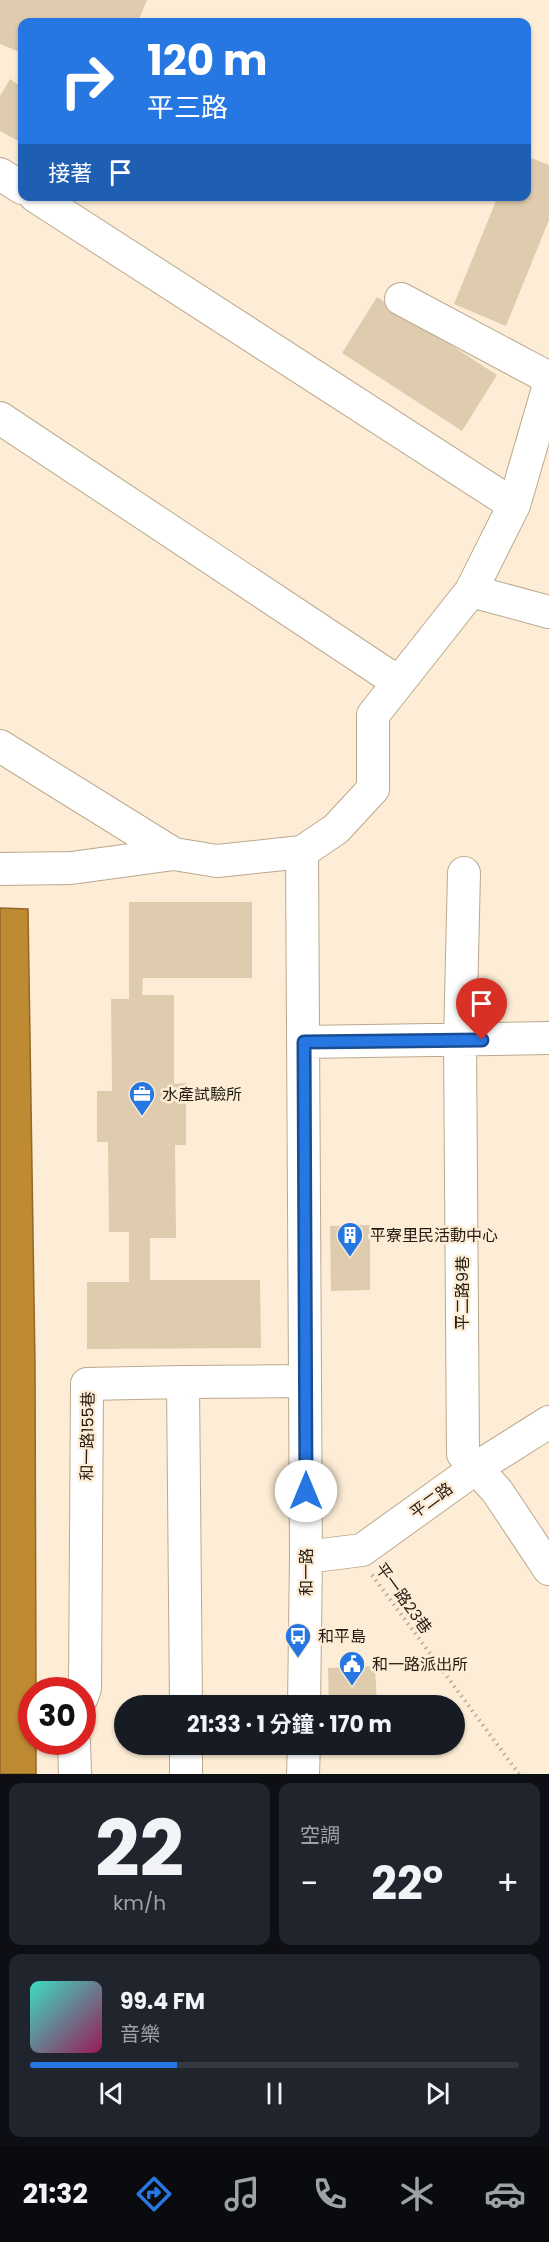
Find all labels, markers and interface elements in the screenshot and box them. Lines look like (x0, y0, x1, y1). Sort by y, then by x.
text: 120 m (147, 31, 268, 90)
icon: right (48, 42, 126, 120)
text: 平三路 (147, 89, 228, 126)
icon: arrive (104, 156, 137, 189)
text: 接著 (48, 158, 92, 189)
pin (456, 978, 507, 1040)
icon: arrive (465, 987, 498, 1020)
office icon: 水產試驗所 (127, 1079, 157, 1117)
place label: 水產試驗所 (162, 1083, 242, 1106)
building icon: 平寮里民活動中心 (335, 1220, 365, 1258)
place label: 平寮里民活動中心 (370, 1224, 498, 1247)
street label: 平二路9巷 (451, 1256, 474, 1330)
street label: 和一路155巷 (75, 1391, 100, 1481)
position arrow (274, 1459, 338, 1523)
street label: 平二路 (405, 1477, 457, 1524)
street label: 和一路 (295, 1548, 318, 1596)
street label: 平一路23巷 (370, 1558, 437, 1638)
bus stop icon: 和平島 (283, 1621, 313, 1659)
place label: 和平島 (318, 1625, 366, 1648)
public building icon: 和一路派出所 (337, 1649, 367, 1687)
place label: 和一路派出所 (372, 1653, 468, 1676)
speed limit sign: 30 (18, 1677, 96, 1755)
text: 21:33 · 1 分鐘 · 170 m (187, 1709, 392, 1740)
text: 22 (95, 1794, 184, 1903)
text: 空調 (300, 1821, 340, 1849)
text: 22° (371, 1852, 443, 1915)
text: − (300, 1860, 318, 1907)
text: + (496, 1860, 519, 1907)
text: km/h (113, 1889, 166, 1917)
text: 99.4 FM (120, 1986, 205, 2017)
text: 音樂 (120, 2020, 160, 2048)
icon: previous (95, 2077, 128, 2110)
icon: pause (258, 2077, 291, 2110)
icon: next (421, 2077, 454, 2110)
icon: directions (133, 2173, 175, 2215)
icon: music (221, 2173, 263, 2215)
icon: phone (309, 2173, 351, 2215)
icon: climate (396, 2173, 438, 2215)
icon: car (484, 2173, 526, 2215)
text: 21:32 (23, 2175, 88, 2212)

